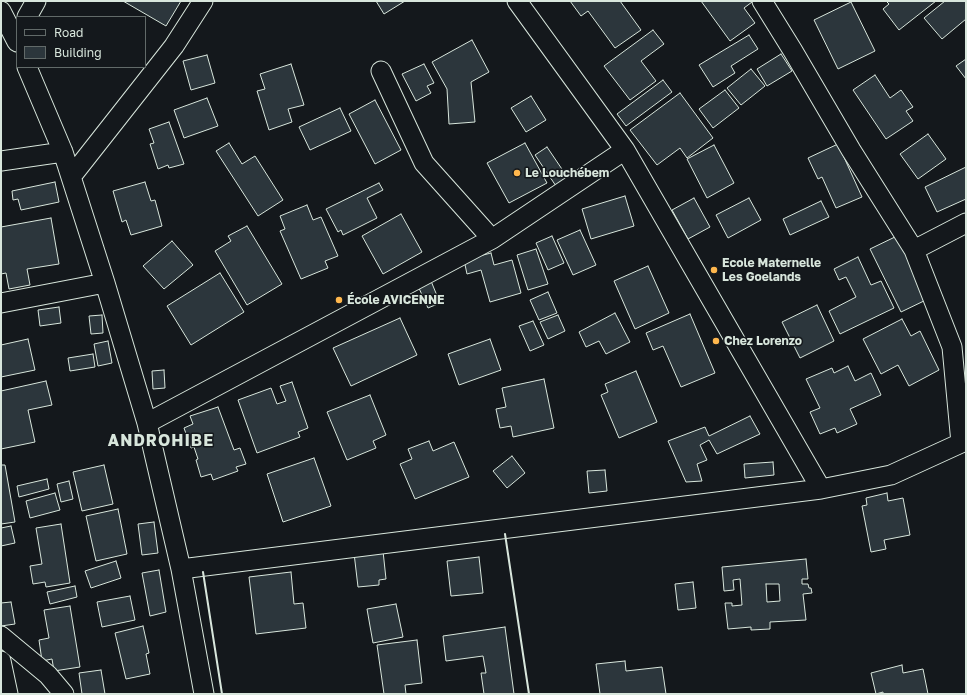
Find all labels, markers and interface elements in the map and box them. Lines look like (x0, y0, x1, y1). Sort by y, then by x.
legend (16, 16, 146, 68)
text: Road (54, 25, 83, 40)
text: Building (54, 45, 102, 60)
place label: Le Louchébem (525, 166, 609, 180)
marker: Le Louchébem (512, 168, 522, 178)
place label: Ecole Maternelle Les Goelands (722, 256, 821, 284)
marker: Ecole Maternelle Les Goelands (709, 265, 719, 275)
place label: École AVICENNE (347, 293, 445, 307)
marker: École AVICENNE (334, 295, 344, 305)
place label: Chez Lorenzo (724, 334, 802, 348)
marker: Chez Lorenzo (711, 336, 721, 346)
district label: ANDROHIBE (108, 431, 214, 451)

